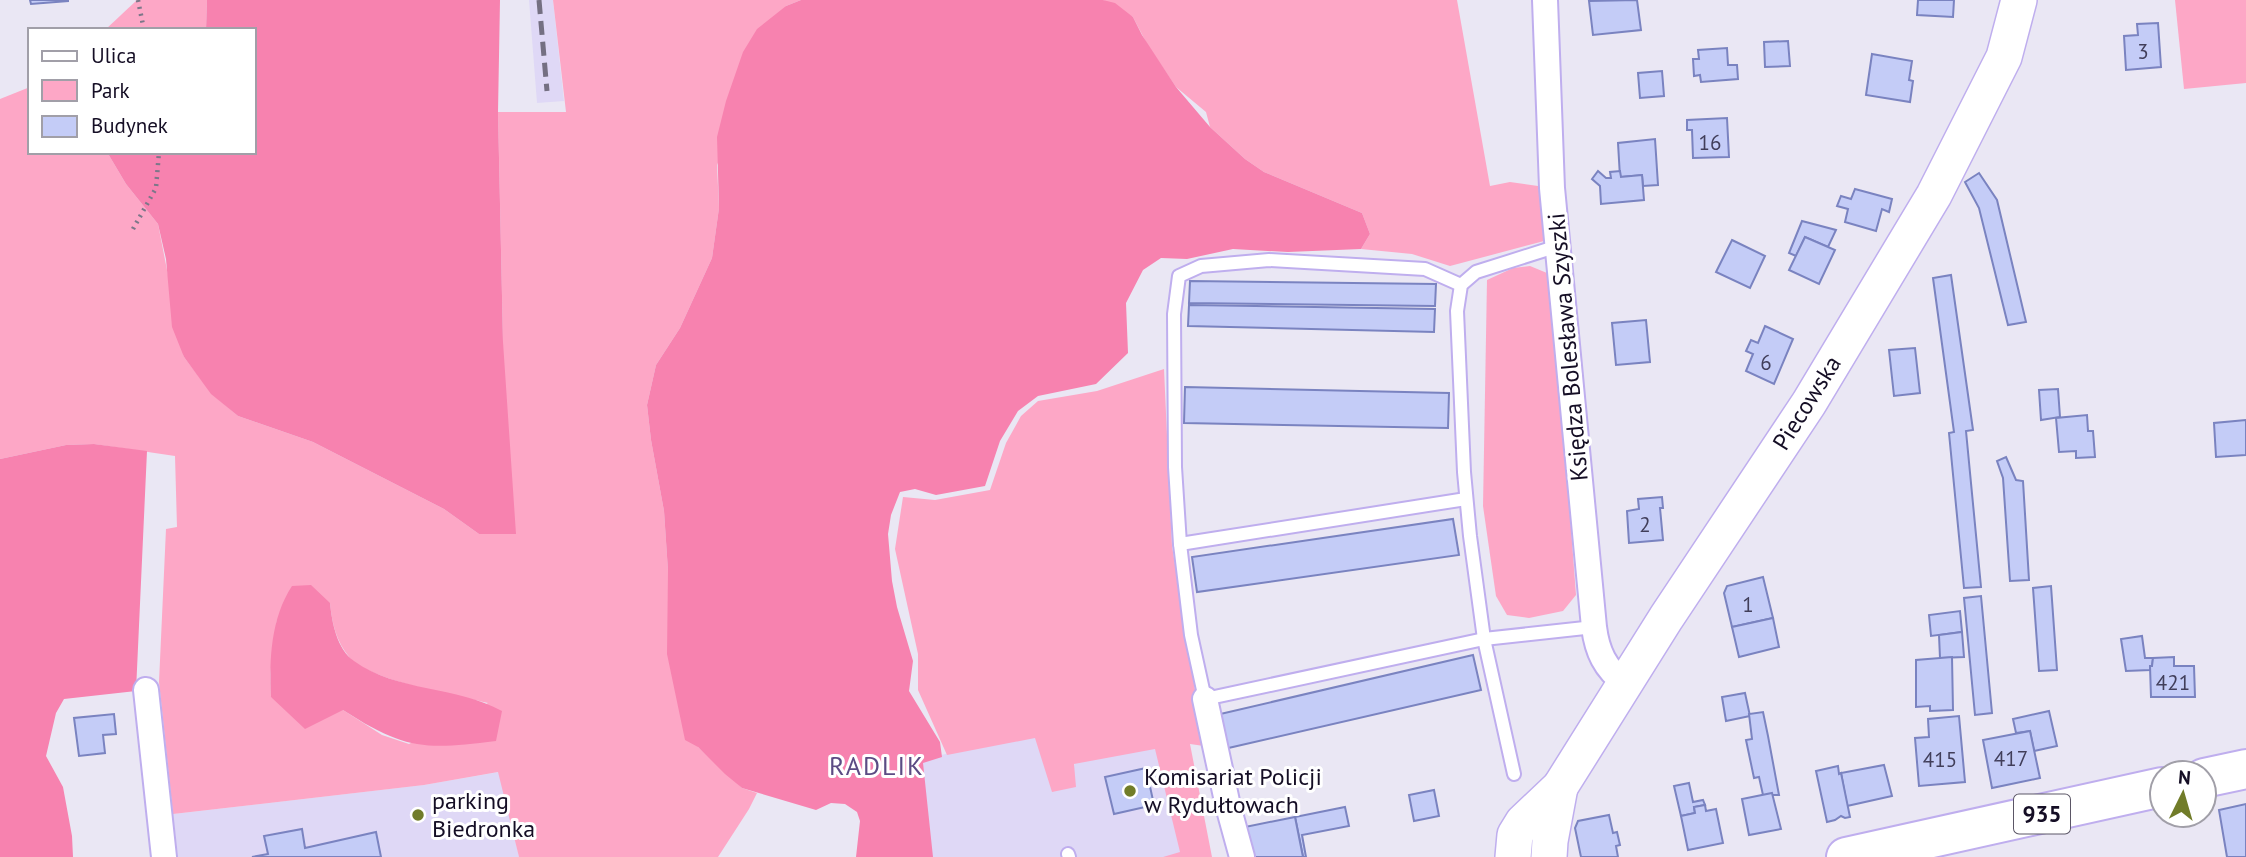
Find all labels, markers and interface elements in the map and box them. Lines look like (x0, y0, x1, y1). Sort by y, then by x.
legend (28, 28, 256, 154)
house number: 3 (2137, 38, 2149, 65)
text: Ulica (91, 42, 136, 69)
text: Park (91, 77, 130, 104)
text: Budynek (91, 112, 168, 139)
house number: 16 (1699, 129, 1721, 156)
street label: Księdza Bolesława Szyszki (1540, 212, 1595, 482)
house number: 6 (1760, 349, 1772, 376)
street label: Piecowska (1765, 350, 1848, 456)
house number: 2 (1639, 511, 1651, 538)
house number: 1 (1742, 591, 1754, 618)
house number: 421 (2156, 669, 2190, 696)
house number: 417 (1994, 745, 2028, 772)
house number: 415 (1923, 746, 1957, 773)
district label: RADLIK (829, 749, 925, 782)
north arrow (2148, 759, 2218, 829)
place label: Komisariat Policji w Rydułtowach (1144, 761, 1322, 820)
text: N (2177, 765, 2192, 790)
marker: Komisariat Policji w Rydułtowach (1122, 783, 1138, 799)
place label: parking Biedronka (432, 785, 535, 844)
road number: 935 (2014, 794, 2070, 834)
marker: parking Biedronka (410, 807, 426, 823)

